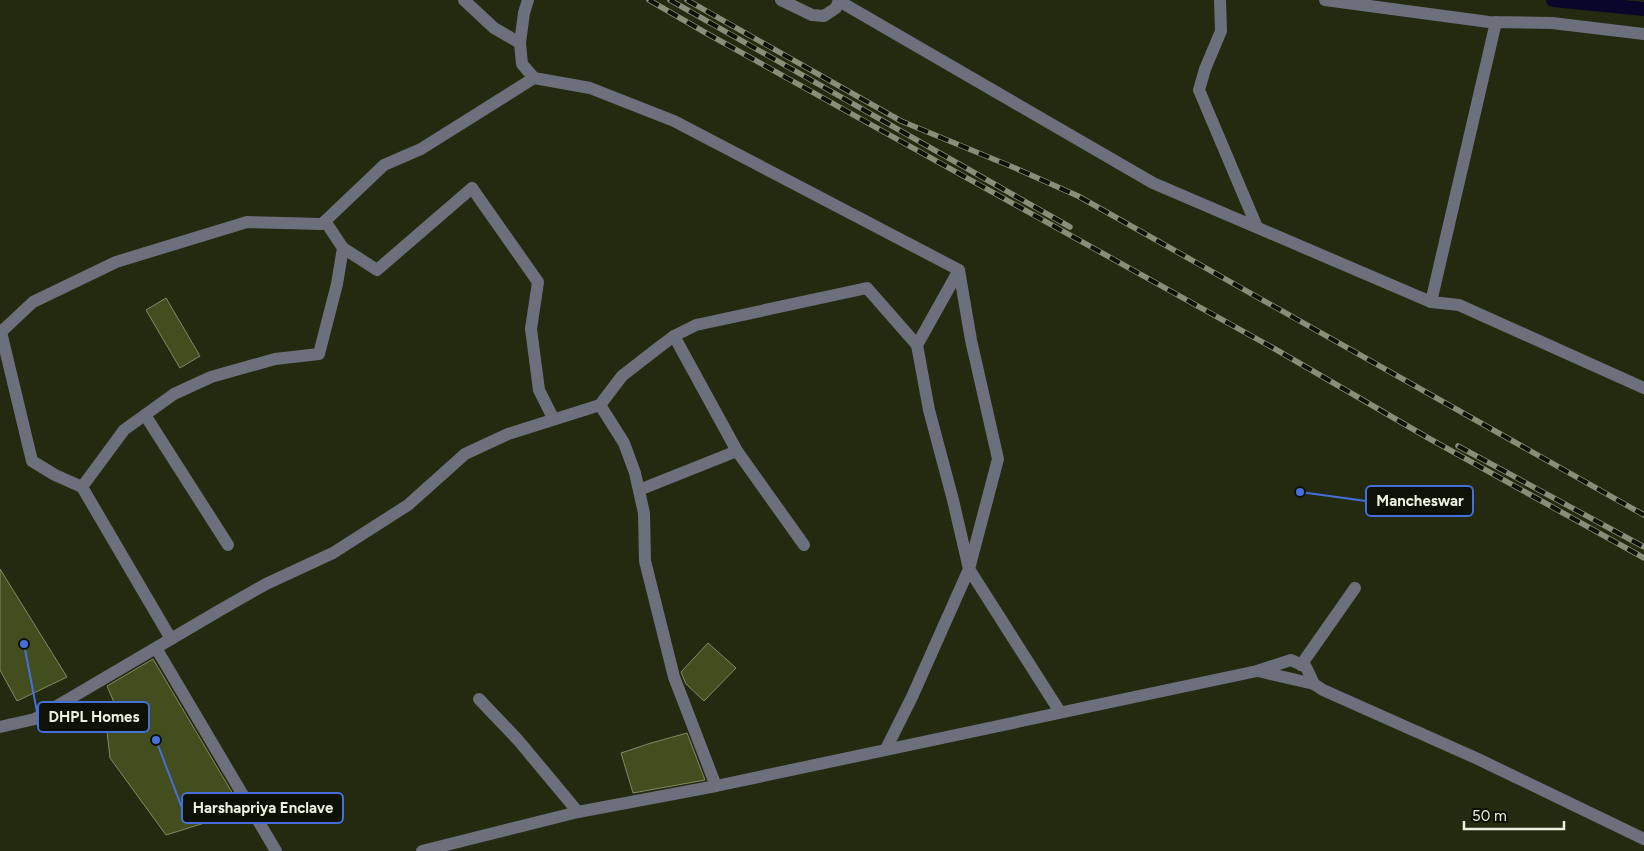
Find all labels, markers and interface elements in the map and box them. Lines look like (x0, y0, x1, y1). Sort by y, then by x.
callout: Mancheswar (1366, 486, 1473, 516)
text: Mancheswar (1376, 492, 1464, 510)
callout: DHPL Homes (38, 702, 149, 732)
text: DHPL Homes (49, 708, 139, 726)
callout: Harshapriya Enclave (182, 793, 343, 823)
scale bar (1464, 798, 1564, 830)
text: Harshapriya Enclave (193, 799, 334, 817)
text: 50 m (1472, 807, 1507, 825)

